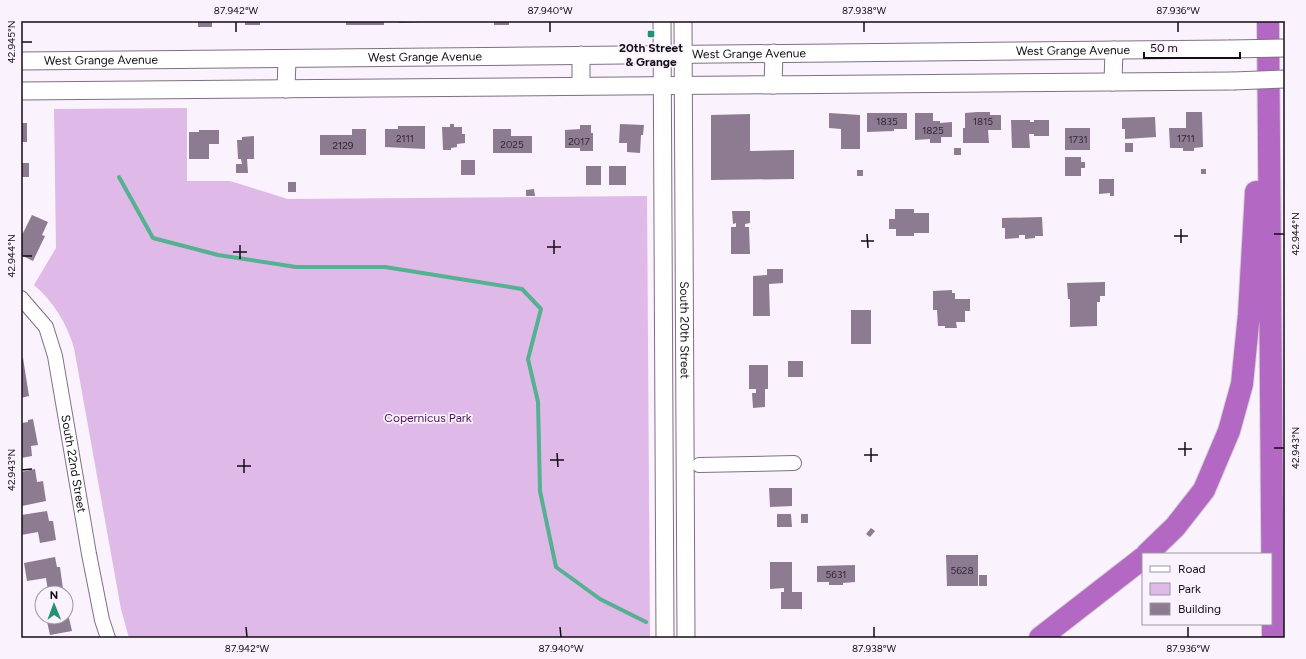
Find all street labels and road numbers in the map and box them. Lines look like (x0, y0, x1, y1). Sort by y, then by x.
street label: West Grange Avenue (1016, 43, 1130, 58)
street label: West Grange Avenue (692, 46, 806, 61)
street label: West Grange Avenue (368, 49, 482, 65)
street label: West Grange Avenue (44, 53, 158, 68)
street label: South 20th Street (677, 281, 692, 379)
street label: South 22nd Street (58, 414, 89, 514)

